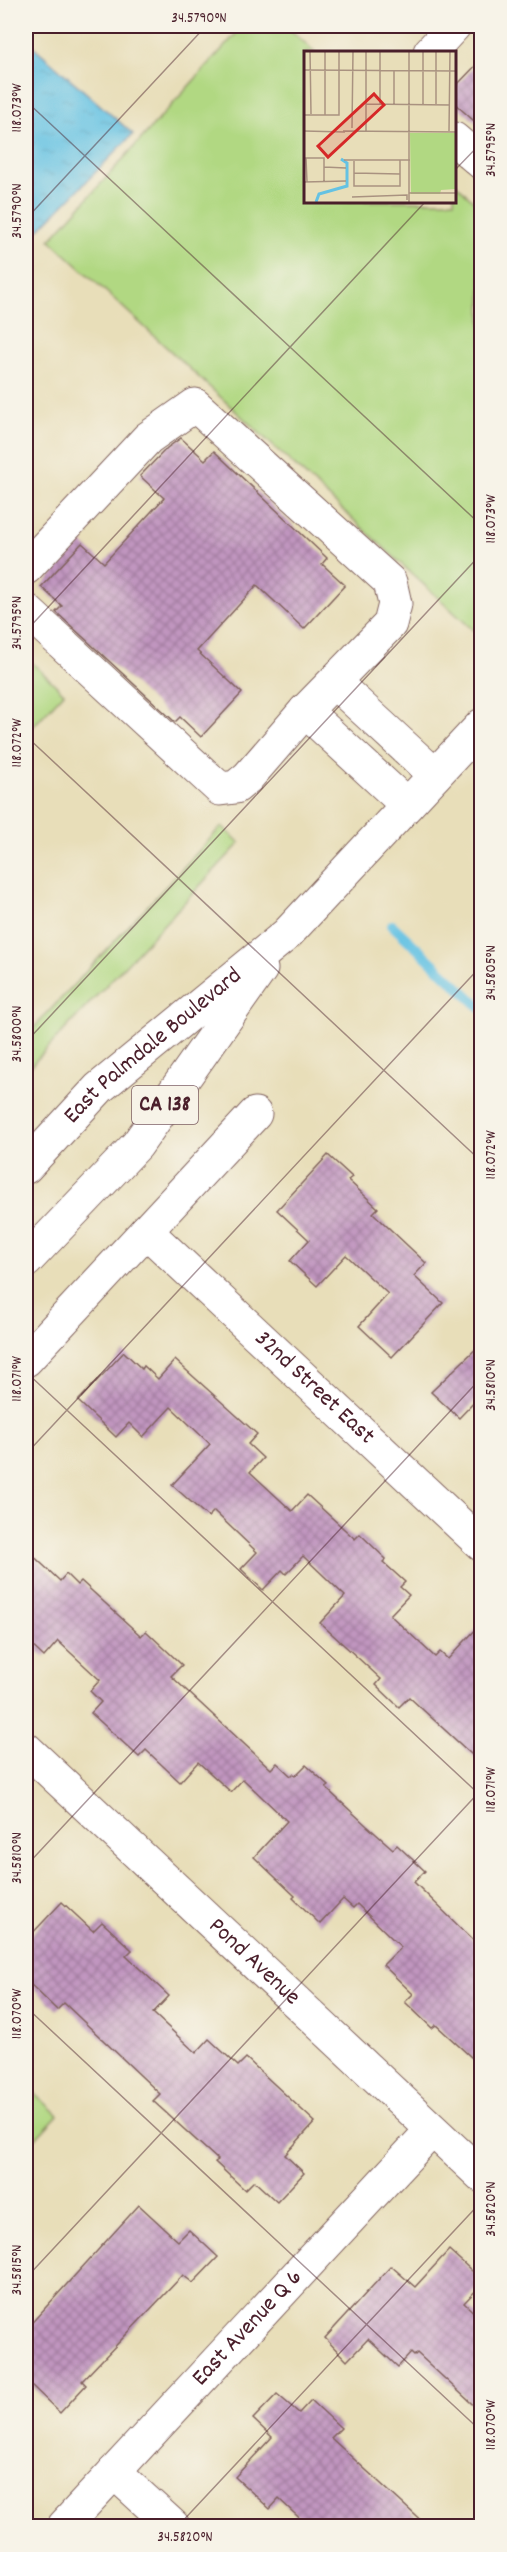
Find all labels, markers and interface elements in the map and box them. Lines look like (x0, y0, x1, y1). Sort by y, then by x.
text: 34.5790°N (171, 8, 227, 30)
inset map (304, 51, 456, 202)
text: 118.073°W (7, 83, 29, 133)
text: 34.5795°N (481, 123, 503, 177)
text: 34.5790°N (7, 183, 29, 239)
text: 118.073°W (481, 494, 503, 544)
text: 34.5795°N (7, 596, 29, 650)
text: 118.072°W (7, 718, 29, 767)
text: 34.5805°N (481, 945, 503, 1001)
street label: East Palmdale Boulevard (56, 960, 250, 1132)
text: 34.5800°N (7, 1006, 29, 1062)
road number: CA 138 (132, 1086, 198, 1124)
text: 118.072°W (481, 1130, 503, 1179)
street label: 32nd Street East (246, 1323, 382, 1453)
text: 118.071°W (7, 1356, 29, 1402)
text: 34.5810°N (481, 1359, 503, 1411)
text: 118.071°W (481, 1767, 503, 1813)
text: 34.5810°N (7, 1832, 29, 1884)
street label: Pond Avenue (200, 1910, 307, 2014)
text: 118.070°W (7, 1988, 29, 2039)
text: 34.5820°N (481, 2181, 503, 2237)
text: 34.5815°N (7, 2245, 29, 2295)
street label: East Avenue Q 6 (185, 2262, 311, 2394)
text: 118.070°W (481, 2399, 503, 2450)
text: 34.5820°N (157, 2527, 213, 2549)

